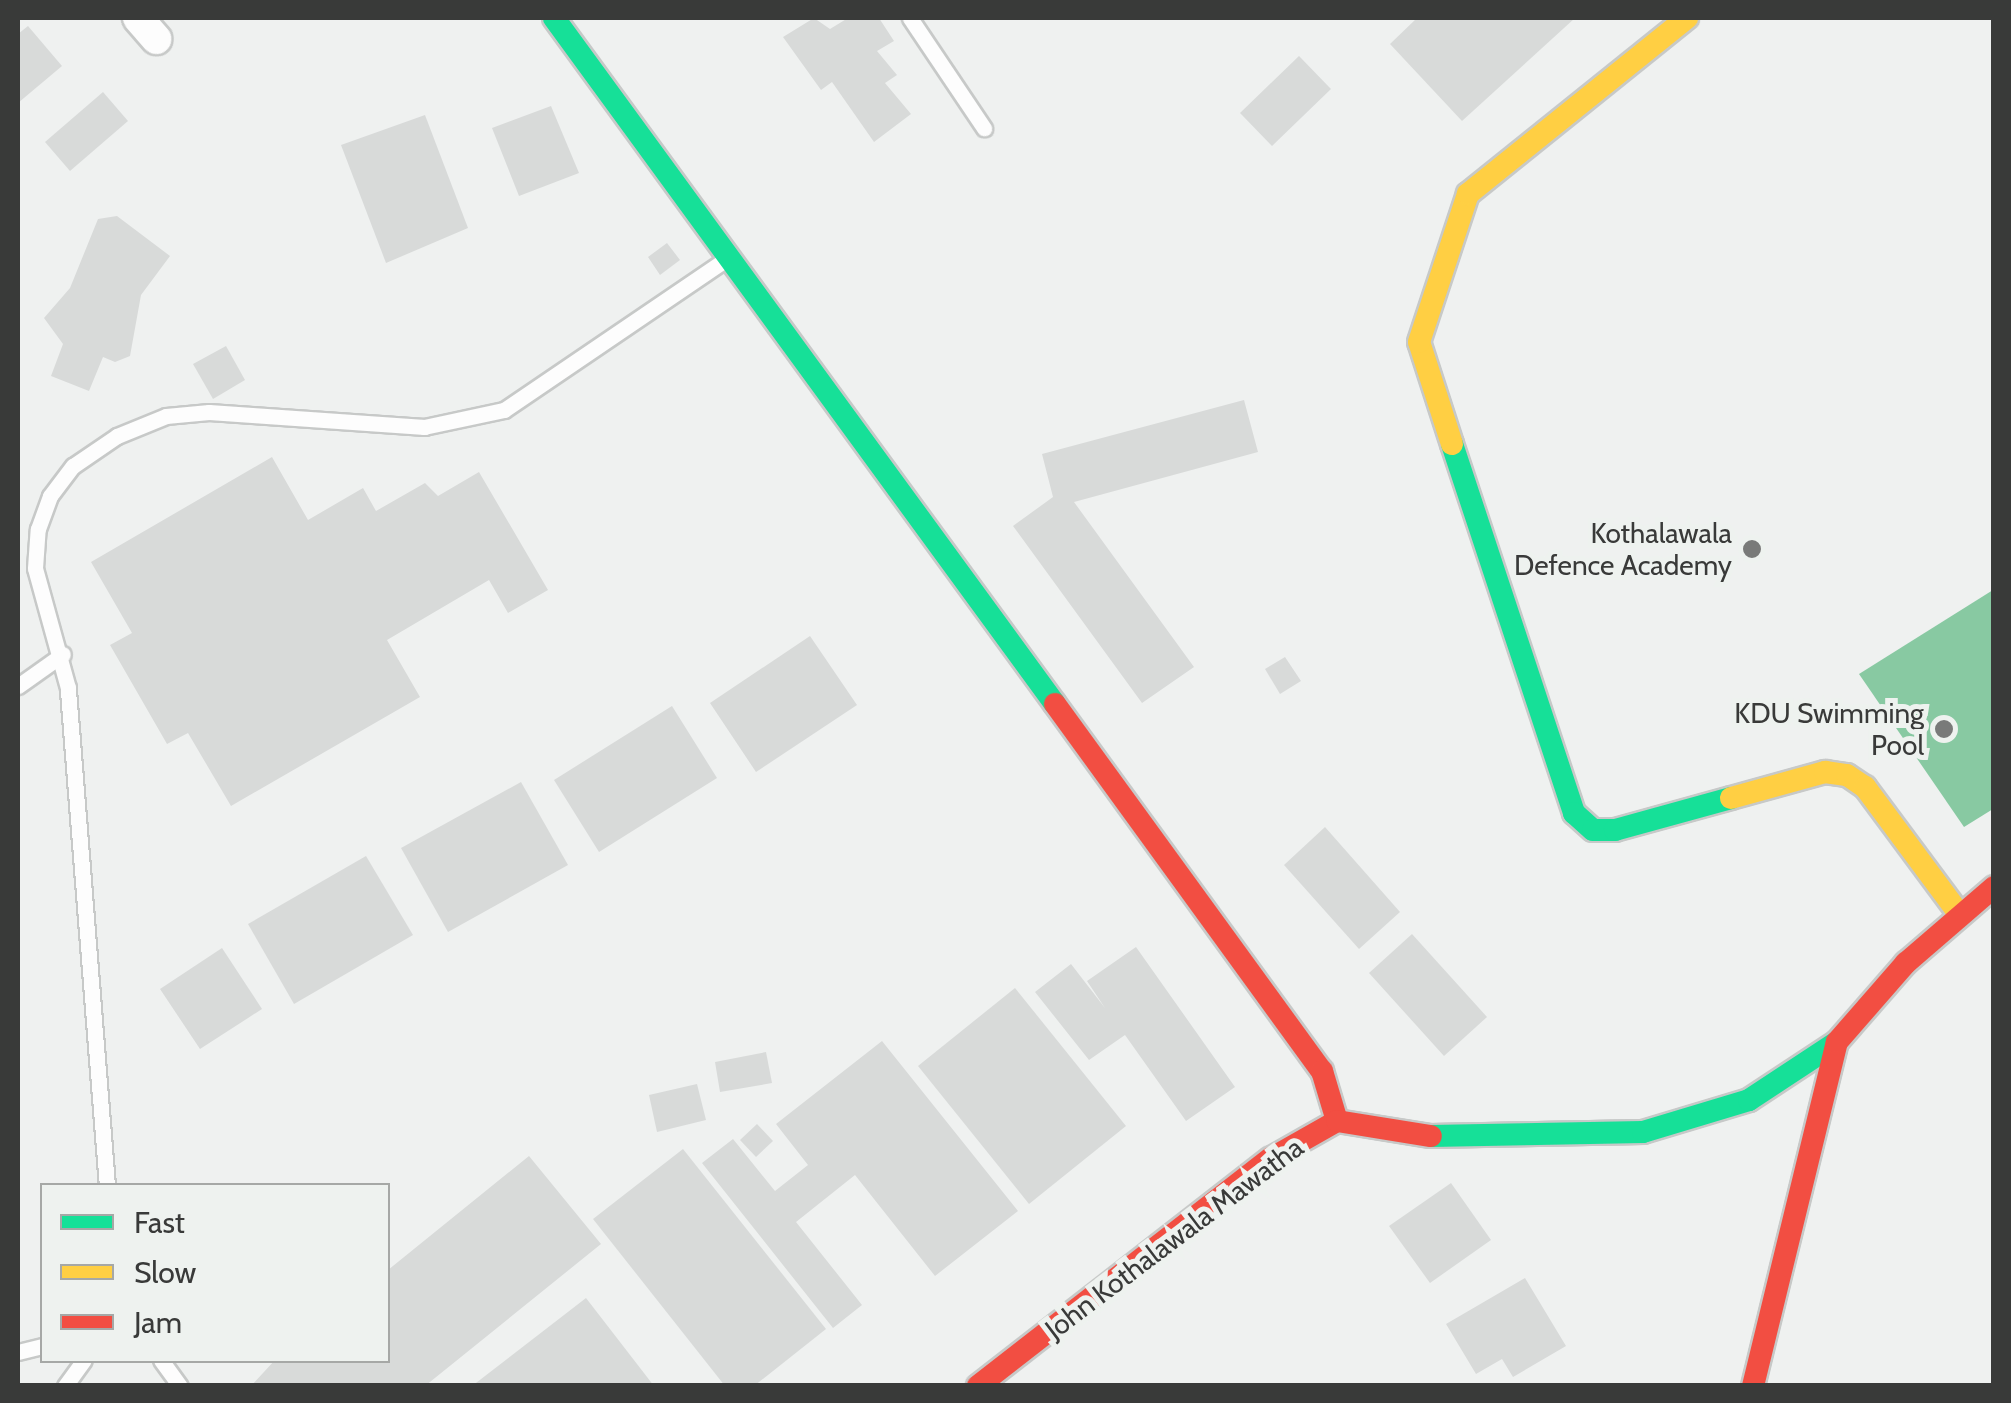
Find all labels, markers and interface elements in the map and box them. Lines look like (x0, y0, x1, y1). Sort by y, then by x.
place label: Kothalawala Defence Academy (1514, 516, 1732, 582)
marker: Kothalawala Defence Academy (1741, 538, 1763, 560)
place label: KDU Swimming Pool (1734, 696, 1924, 762)
marker: KDU Swimming Pool (1933, 718, 1955, 740)
street label: John Kothalawala Mawatha (1038, 1130, 1310, 1346)
legend (40, 1183, 390, 1363)
text: Fast (134, 1204, 185, 1241)
text: Slow (134, 1254, 196, 1291)
text: Jam (134, 1304, 182, 1341)

